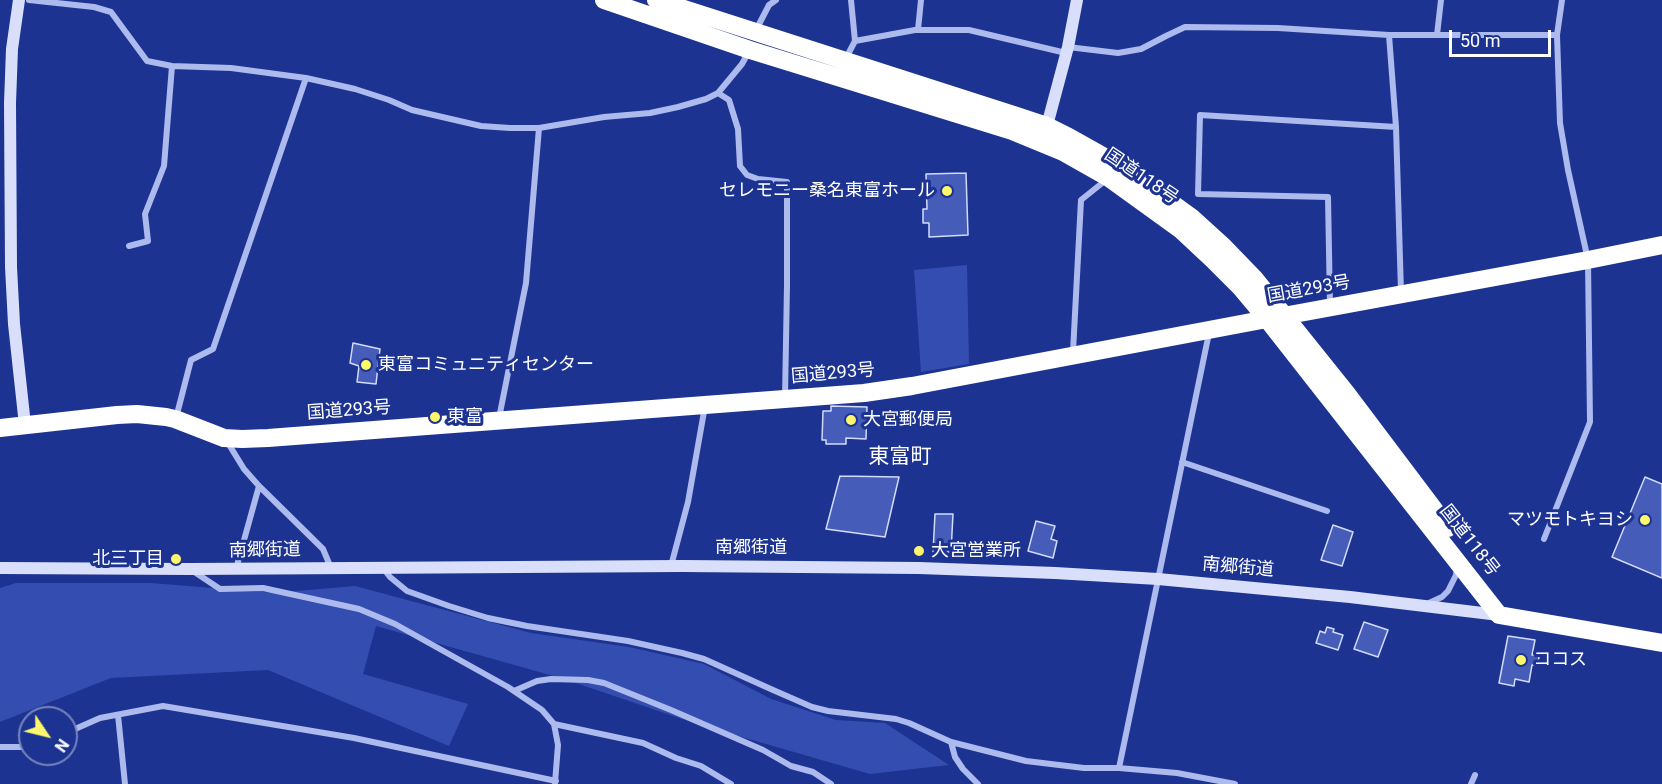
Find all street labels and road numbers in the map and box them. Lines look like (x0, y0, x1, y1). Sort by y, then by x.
street label: 国道118号 (1100, 144, 1182, 210)
street label: 国道293号 (1266, 272, 1352, 308)
street label: 国道293号 (790, 360, 876, 388)
street label: 国道293号 (306, 397, 392, 425)
street label: 国道118号 (1435, 501, 1503, 581)
street label: 南郷街道 (715, 537, 787, 559)
street label: 南郷街道 (229, 540, 301, 562)
street label: 南郷街道 (1201, 554, 1275, 582)

